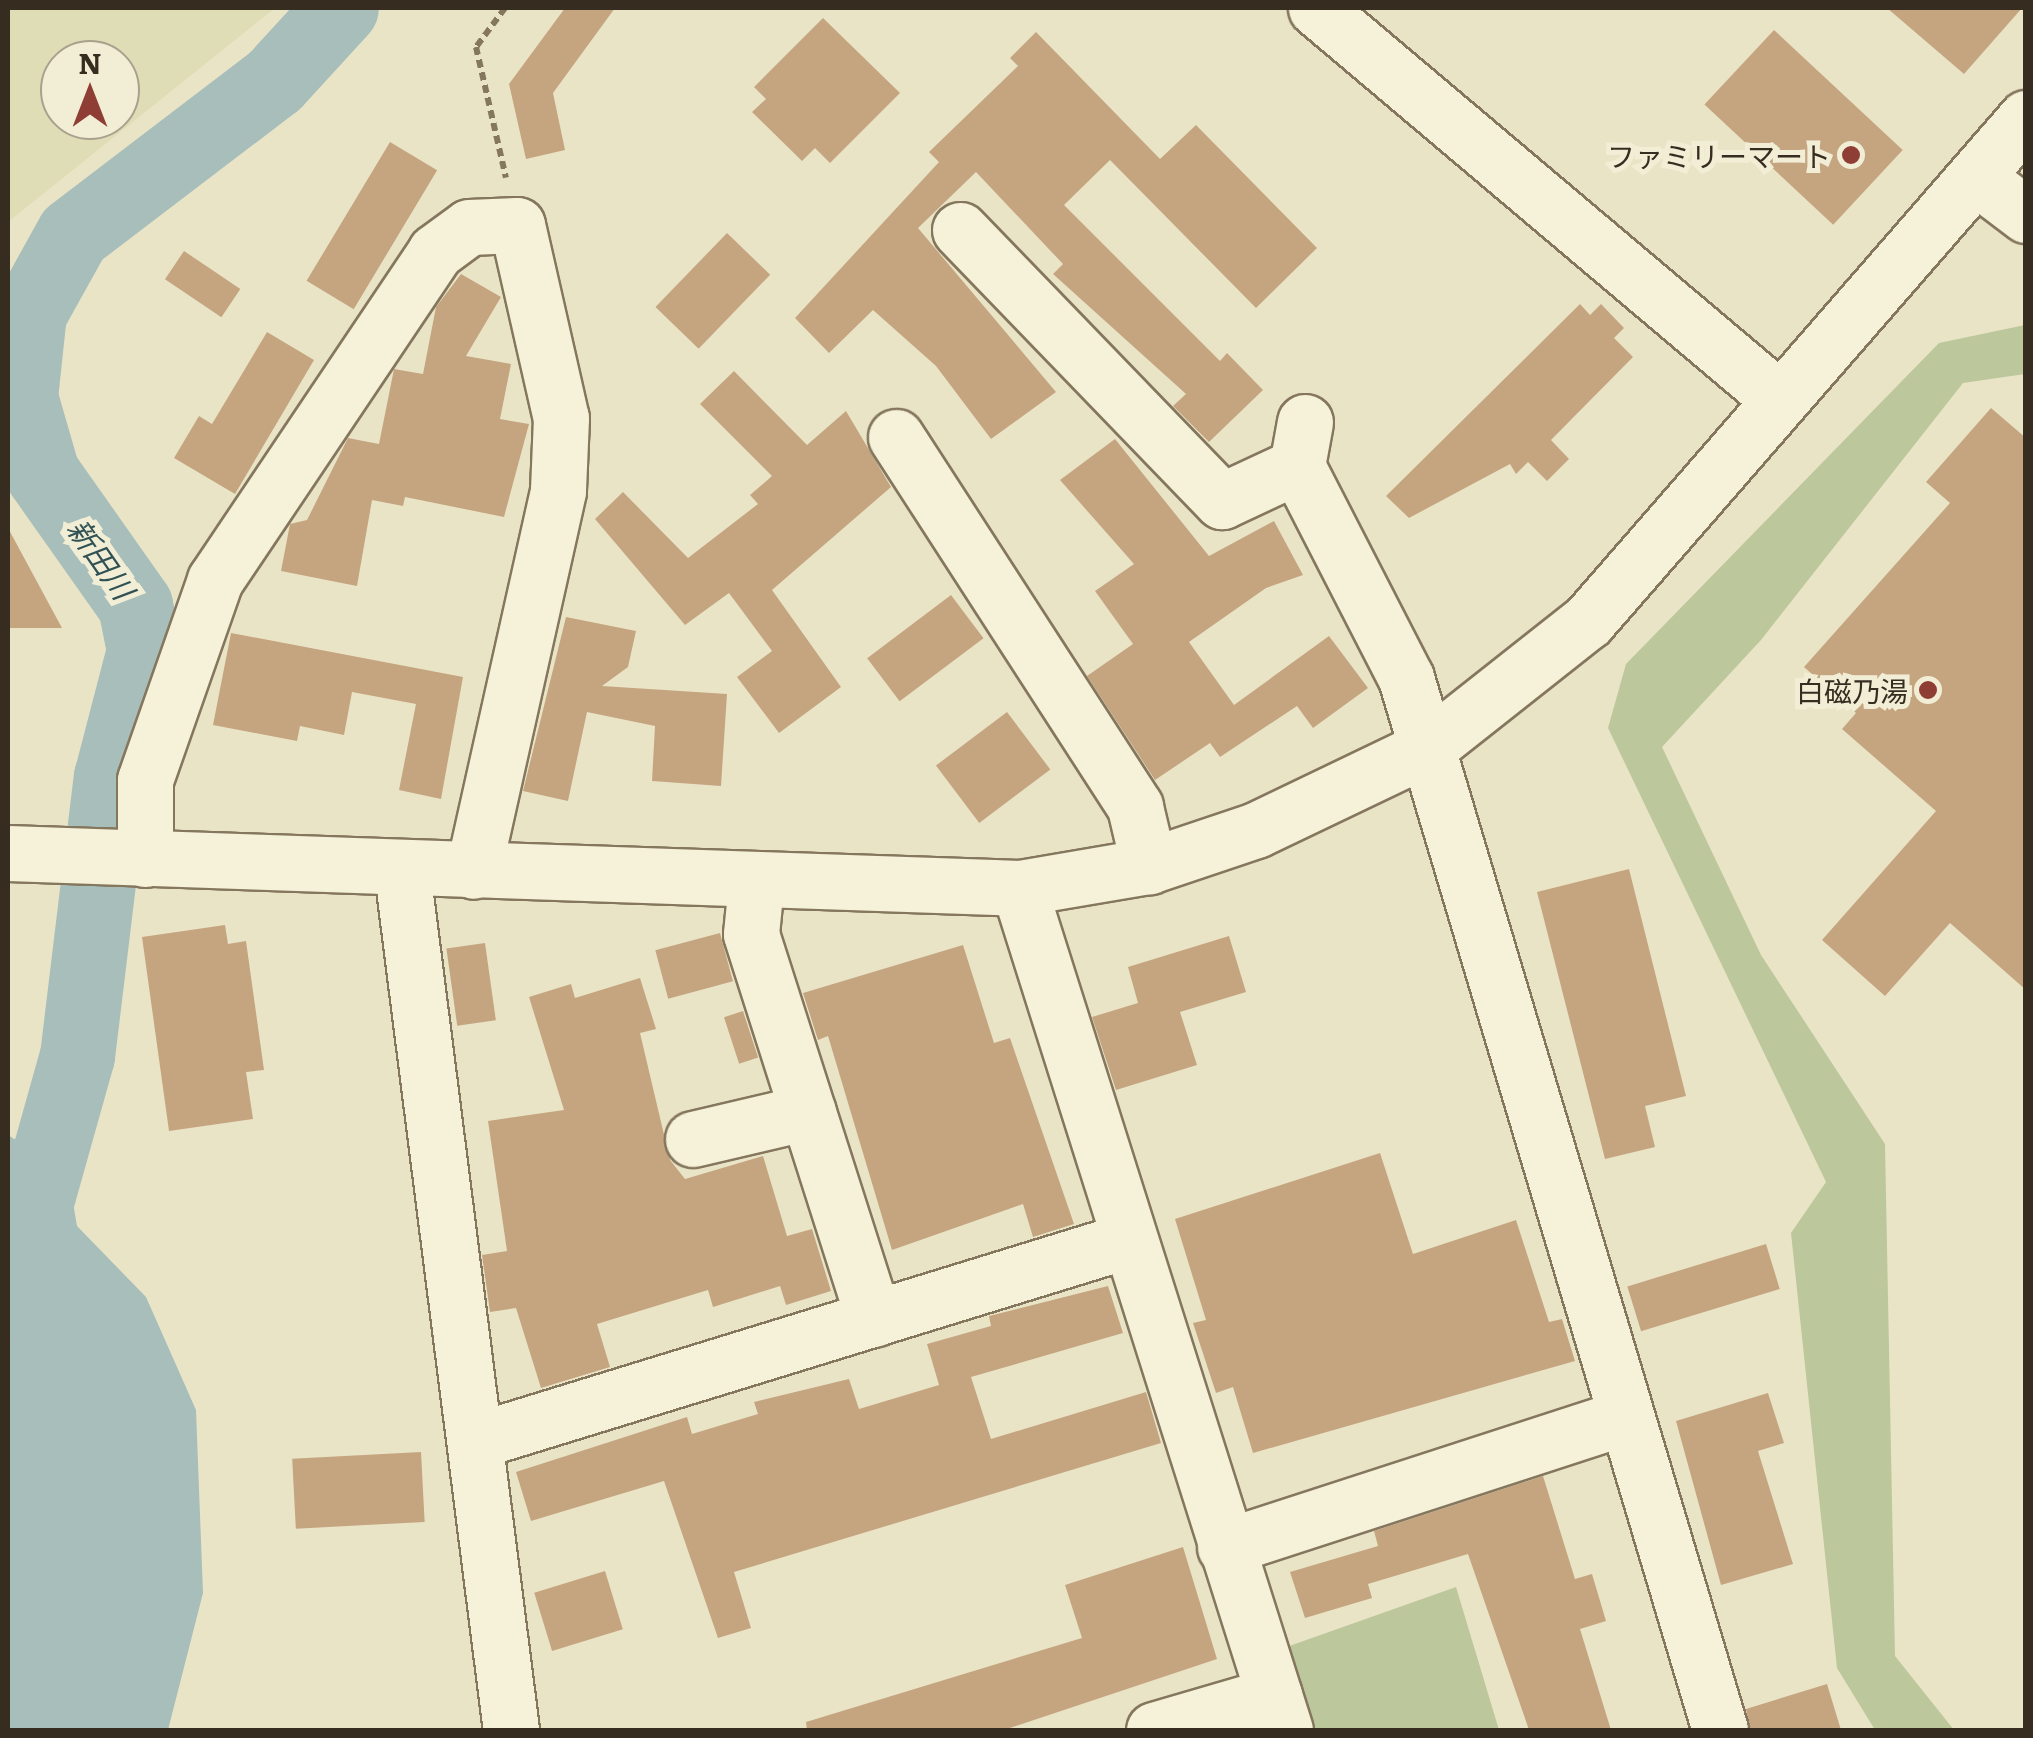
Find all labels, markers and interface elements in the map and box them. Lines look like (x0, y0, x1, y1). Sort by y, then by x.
north arrow (40, 40, 140, 140)
text: N (78, 41, 102, 83)
place label: ファミリーマート (1607, 138, 1831, 172)
marker: ファミリーマート (1840, 144, 1862, 166)
water label: 新田川 (61, 511, 143, 605)
place label: 白磁乃湯 (1796, 673, 1908, 707)
marker: 白磁乃湯 (1917, 679, 1939, 701)

